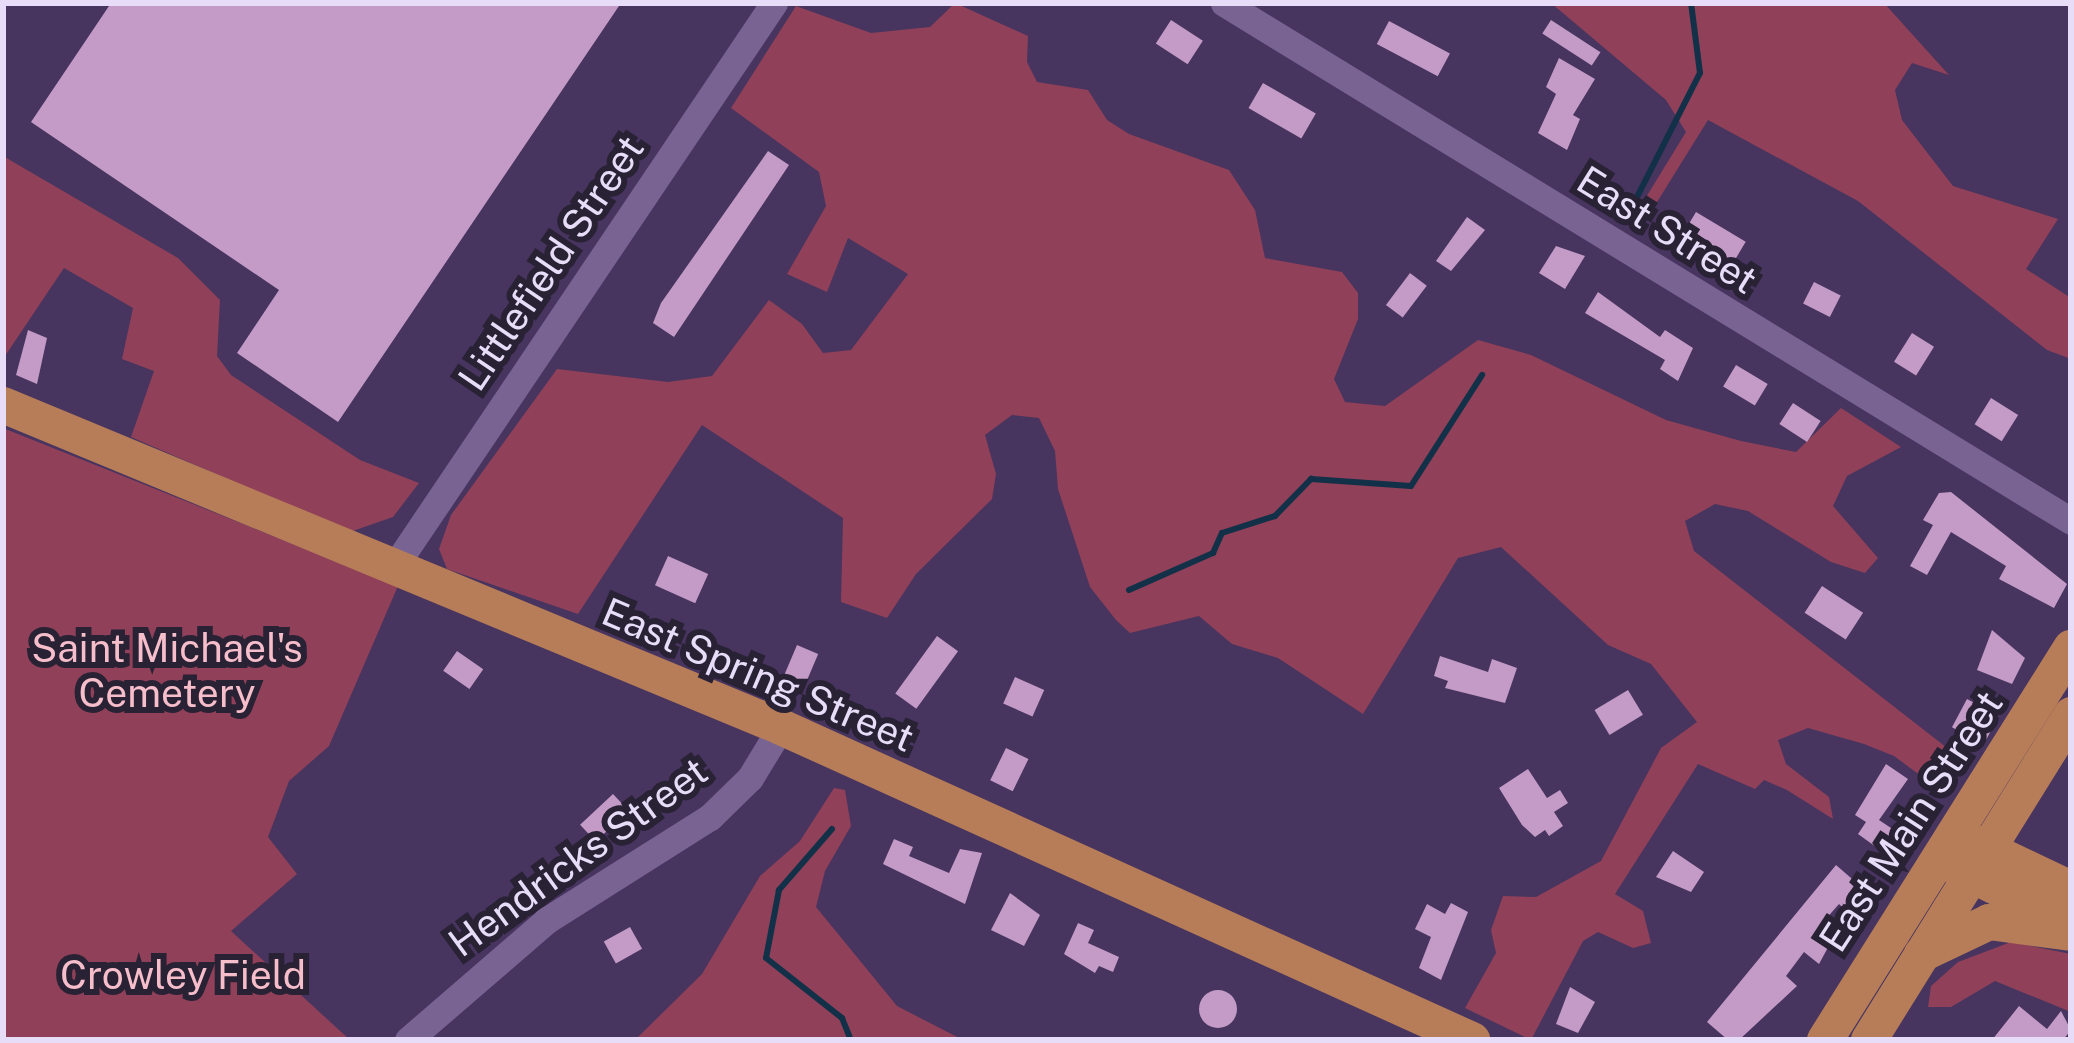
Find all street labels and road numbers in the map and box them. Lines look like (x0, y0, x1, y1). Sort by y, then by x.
street label: Littlefield Street (448, 127, 654, 399)
street label: East Street (1568, 156, 1766, 304)
street label: East Spring Street (595, 588, 921, 762)
street label: East Main Street (1809, 682, 2013, 960)
street label: Hendricks Street (440, 748, 716, 966)

